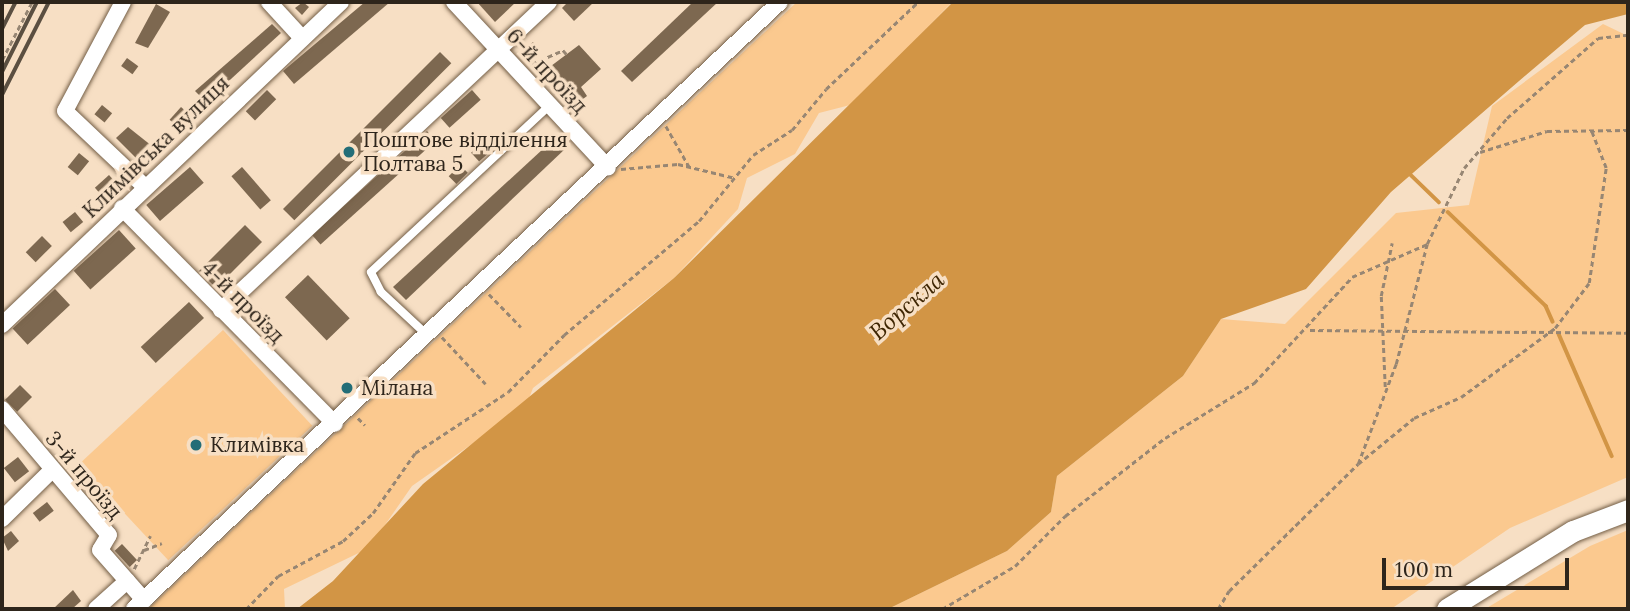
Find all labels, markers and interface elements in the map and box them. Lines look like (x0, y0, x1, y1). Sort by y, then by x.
street label: 6-й проїзд (501, 23, 593, 119)
street label: Климівська вулиця (78, 71, 234, 223)
place label: Поштове відділення Полтава 5 (363, 127, 568, 177)
marker: Поштове відділення Полтава 5 (341, 144, 357, 160)
street label: 4-й проїзд (197, 256, 289, 348)
water label: Ворскла (864, 266, 950, 346)
place label: Мілана (361, 375, 433, 401)
marker: Мілана (339, 380, 355, 396)
street label: 3-й проїзд (40, 426, 128, 524)
place label: Климівка (210, 432, 304, 458)
marker: Климівка (188, 437, 204, 453)
scale bar (1385, 544, 1572, 588)
text: 100 m (1395, 556, 1453, 583)

